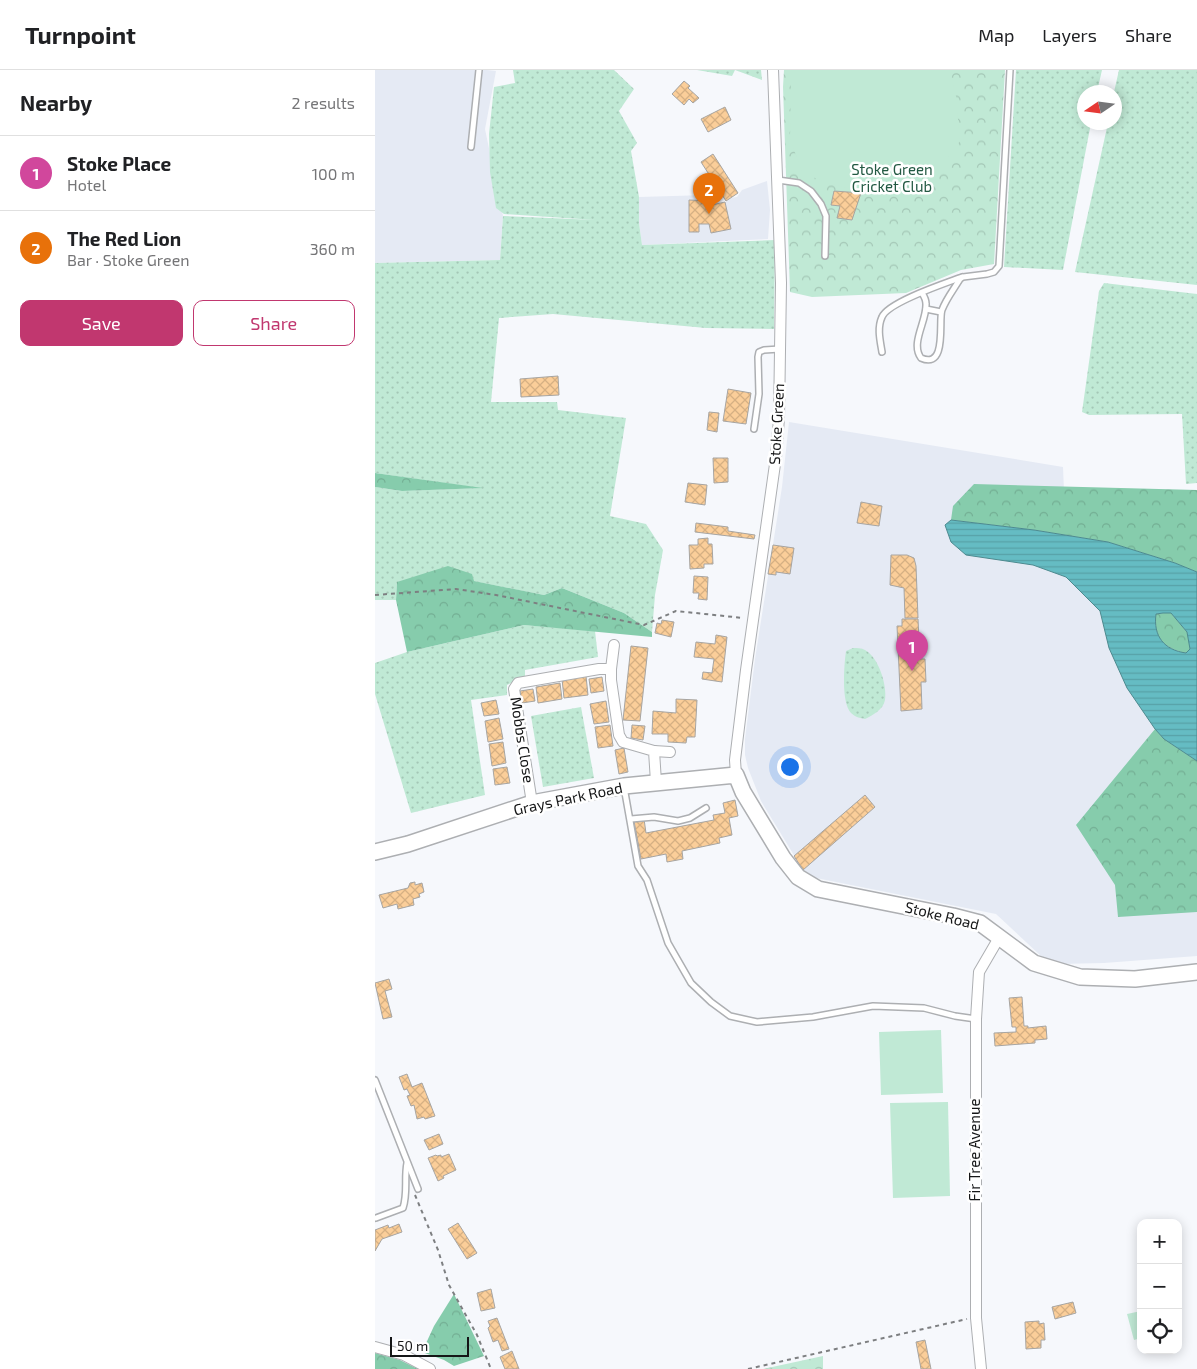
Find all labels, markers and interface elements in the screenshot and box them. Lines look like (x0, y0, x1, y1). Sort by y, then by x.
text: Turnpoint (25, 20, 136, 49)
text: Map (978, 24, 1014, 46)
text: Layers (1042, 24, 1097, 46)
text: Share (1125, 24, 1172, 46)
north arrow (1077, 85, 1122, 130)
text: Nearby (20, 90, 92, 115)
text: 2 results (292, 93, 355, 112)
text: Stoke Place (67, 152, 171, 175)
park label: Stoke Green Cricket Club (851, 160, 933, 195)
text: 1 (33, 164, 39, 183)
text: 100 m (312, 164, 355, 183)
pin: 2 (693, 173, 725, 214)
text: Hotel (67, 175, 106, 194)
text: The Red Lion (67, 227, 181, 250)
text: 2 (31, 239, 41, 258)
text: 360 m (310, 239, 355, 258)
text: Bar · Stoke Green (67, 250, 190, 269)
button: Save (20, 300, 183, 346)
button: Share (193, 300, 355, 346)
street label: Stoke Green (765, 383, 787, 465)
pin: 1 (896, 630, 928, 671)
street label: Mobbs Close (507, 695, 539, 784)
your location (777, 754, 803, 780)
street label: Grays Park Road (512, 778, 624, 818)
street label: Stoke Road (903, 897, 981, 933)
street label: Fir Tree Avenue (965, 1098, 983, 1202)
map controls (1137, 1219, 1182, 1354)
button: + (1137, 1219, 1182, 1264)
button: − (1137, 1264, 1182, 1309)
button: locate (1137, 1309, 1182, 1354)
scale bar (390, 1334, 469, 1357)
text: 50 m (397, 1337, 428, 1354)

